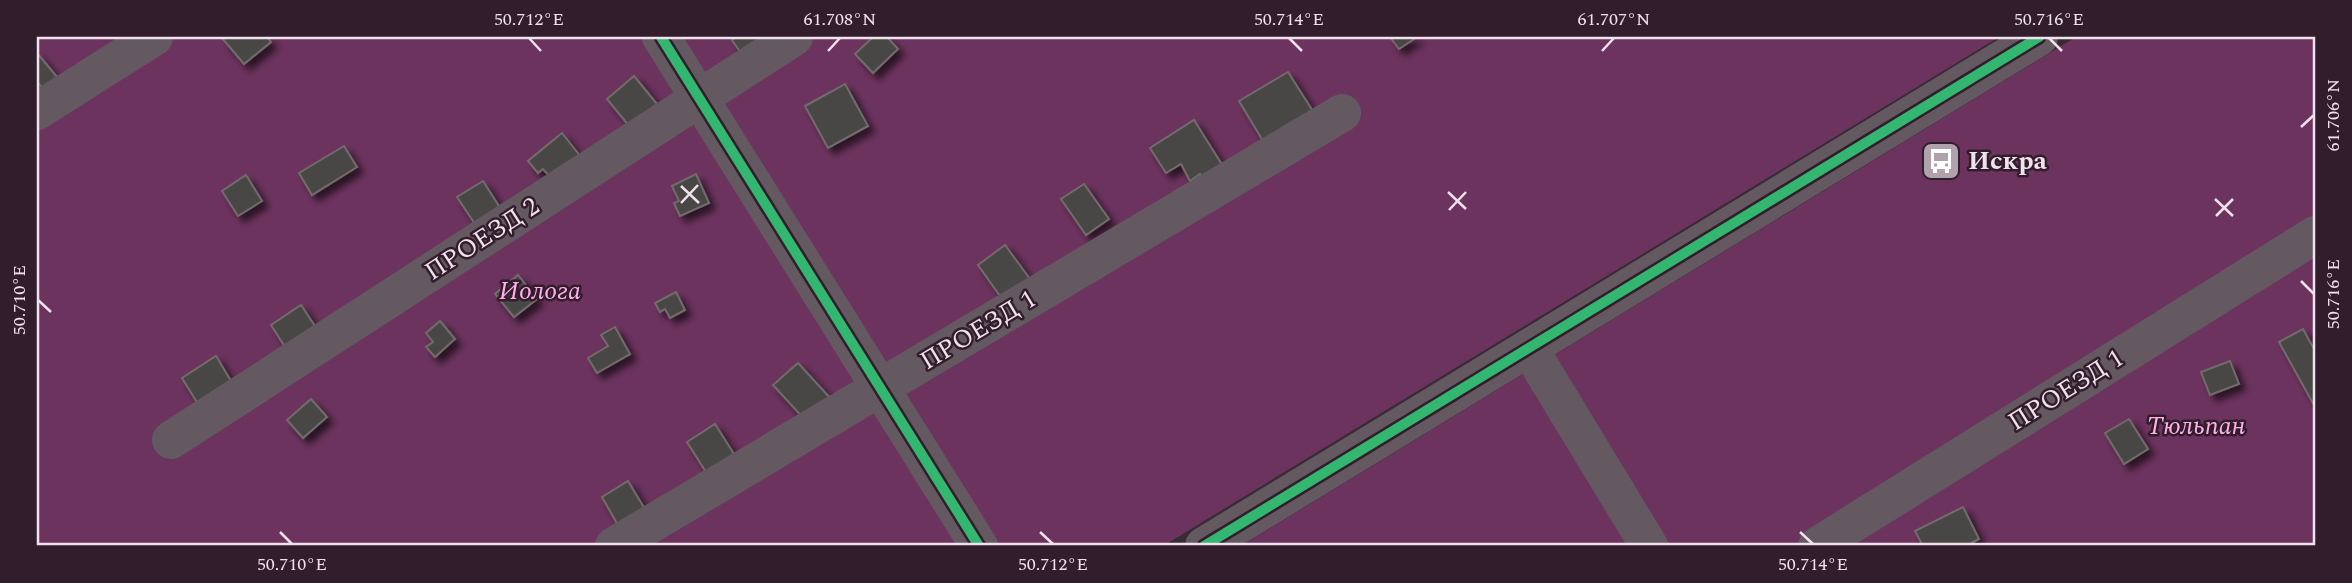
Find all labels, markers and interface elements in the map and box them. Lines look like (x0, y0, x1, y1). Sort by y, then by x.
text: 50.712°E (494, 6, 564, 33)
text: 61.708°N (804, 6, 876, 33)
text: 50.714°E (1254, 6, 1324, 33)
text: 61.707°N (1578, 6, 1650, 33)
text: 50.716°E (2014, 6, 2084, 33)
text: 61.706°N (2320, 79, 2347, 151)
bus stop icon: Искра (1920, 140, 1962, 182)
place label: Искра (1968, 141, 2048, 181)
street label: ПРОЕЗД 2 (417, 187, 547, 291)
text: 50.716°E (2320, 259, 2347, 329)
text: 50.710°E (6, 265, 33, 335)
park label: Иолога (499, 271, 581, 311)
street label: ПРОЕЗД 1 (912, 279, 1044, 381)
street label: ПРОЕЗД 1 (2000, 339, 2132, 441)
park label: Тюльпан (2147, 406, 2246, 446)
text: 50.710°E (257, 551, 327, 578)
text: 50.712°E (1018, 551, 1088, 578)
text: 50.714°E (1778, 551, 1848, 578)

